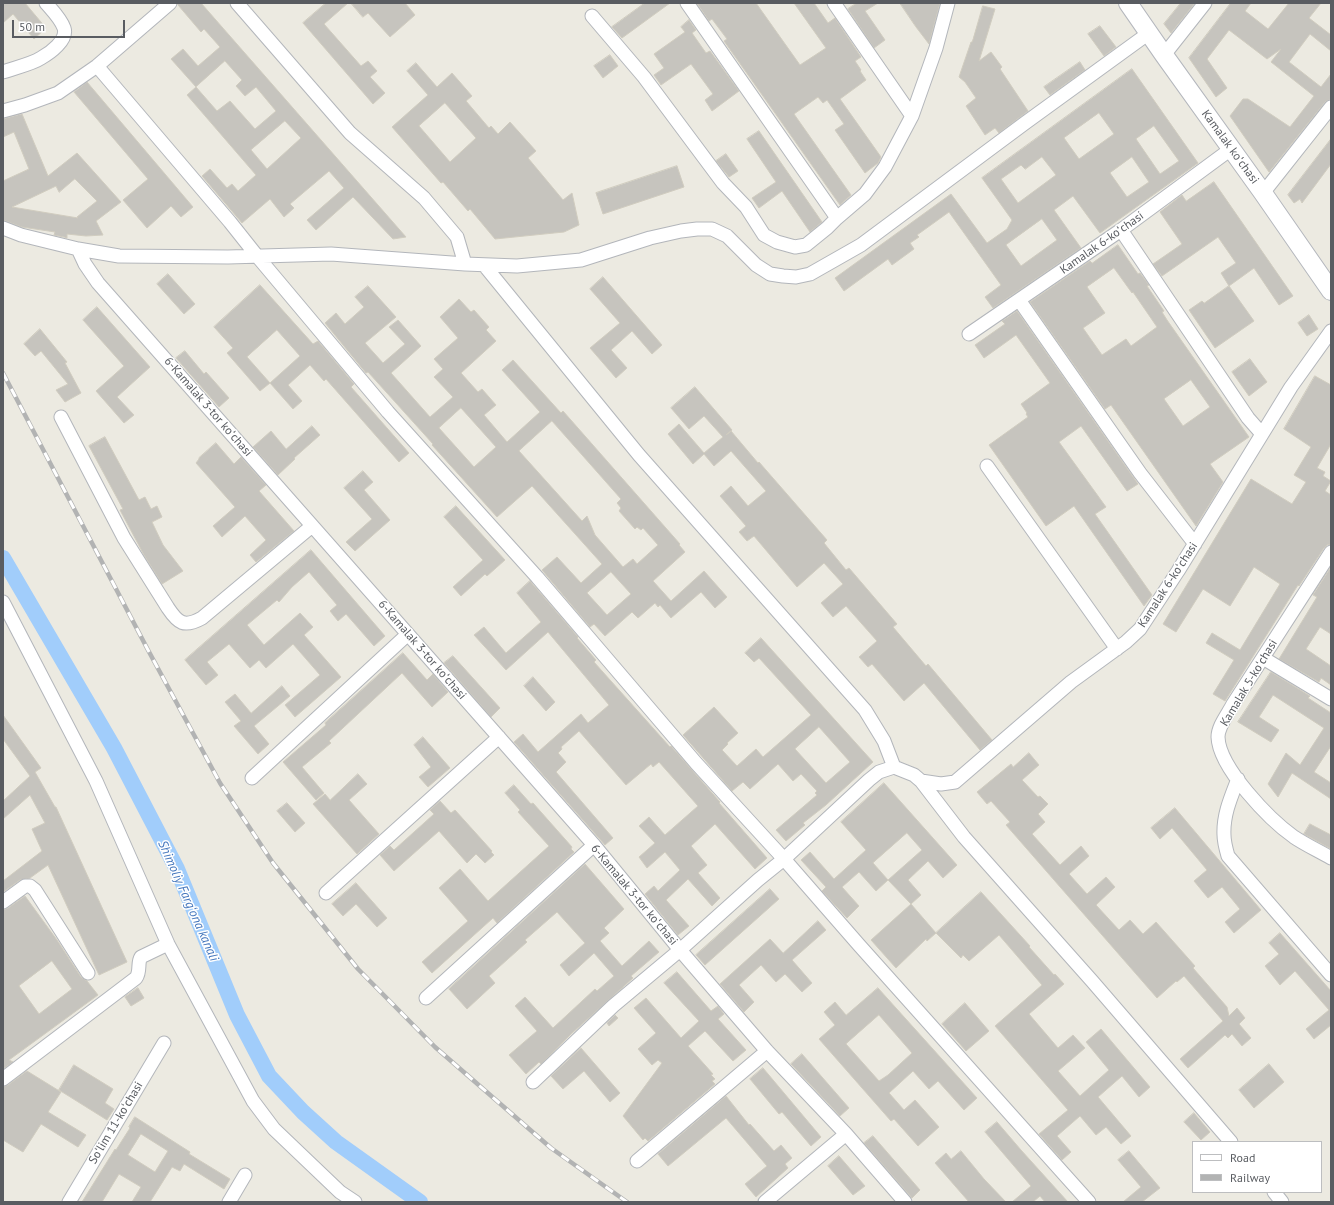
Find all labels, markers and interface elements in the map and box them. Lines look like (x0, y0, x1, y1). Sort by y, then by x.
scale bar (14, 12, 127, 38)
text: 50 m (19, 19, 45, 34)
street label: Kamalak koʻchasi (1198, 107, 1262, 187)
street label: Kamalak 6-koʻchasi (1057, 209, 1147, 277)
street label: 6-Kamalak 3-tor koʻchasi (161, 354, 255, 460)
street label: Kamalak 6-koʻchasi (1135, 540, 1201, 630)
street label: 6-Kamalak 3-tor koʻchasi (375, 597, 469, 703)
street label: Kamalak 5-koʻchasi (1217, 637, 1281, 729)
water label: Shimoliy Fargʻona kanali (154, 838, 222, 964)
street label: 6-Kamalak 3-tor koʻchasi (588, 842, 680, 948)
street label: Soʻlim 11-koʻchasi (86, 1079, 146, 1167)
legend (1192, 1141, 1322, 1193)
text: Road (1230, 1150, 1255, 1165)
text: Railway (1230, 1170, 1270, 1185)

